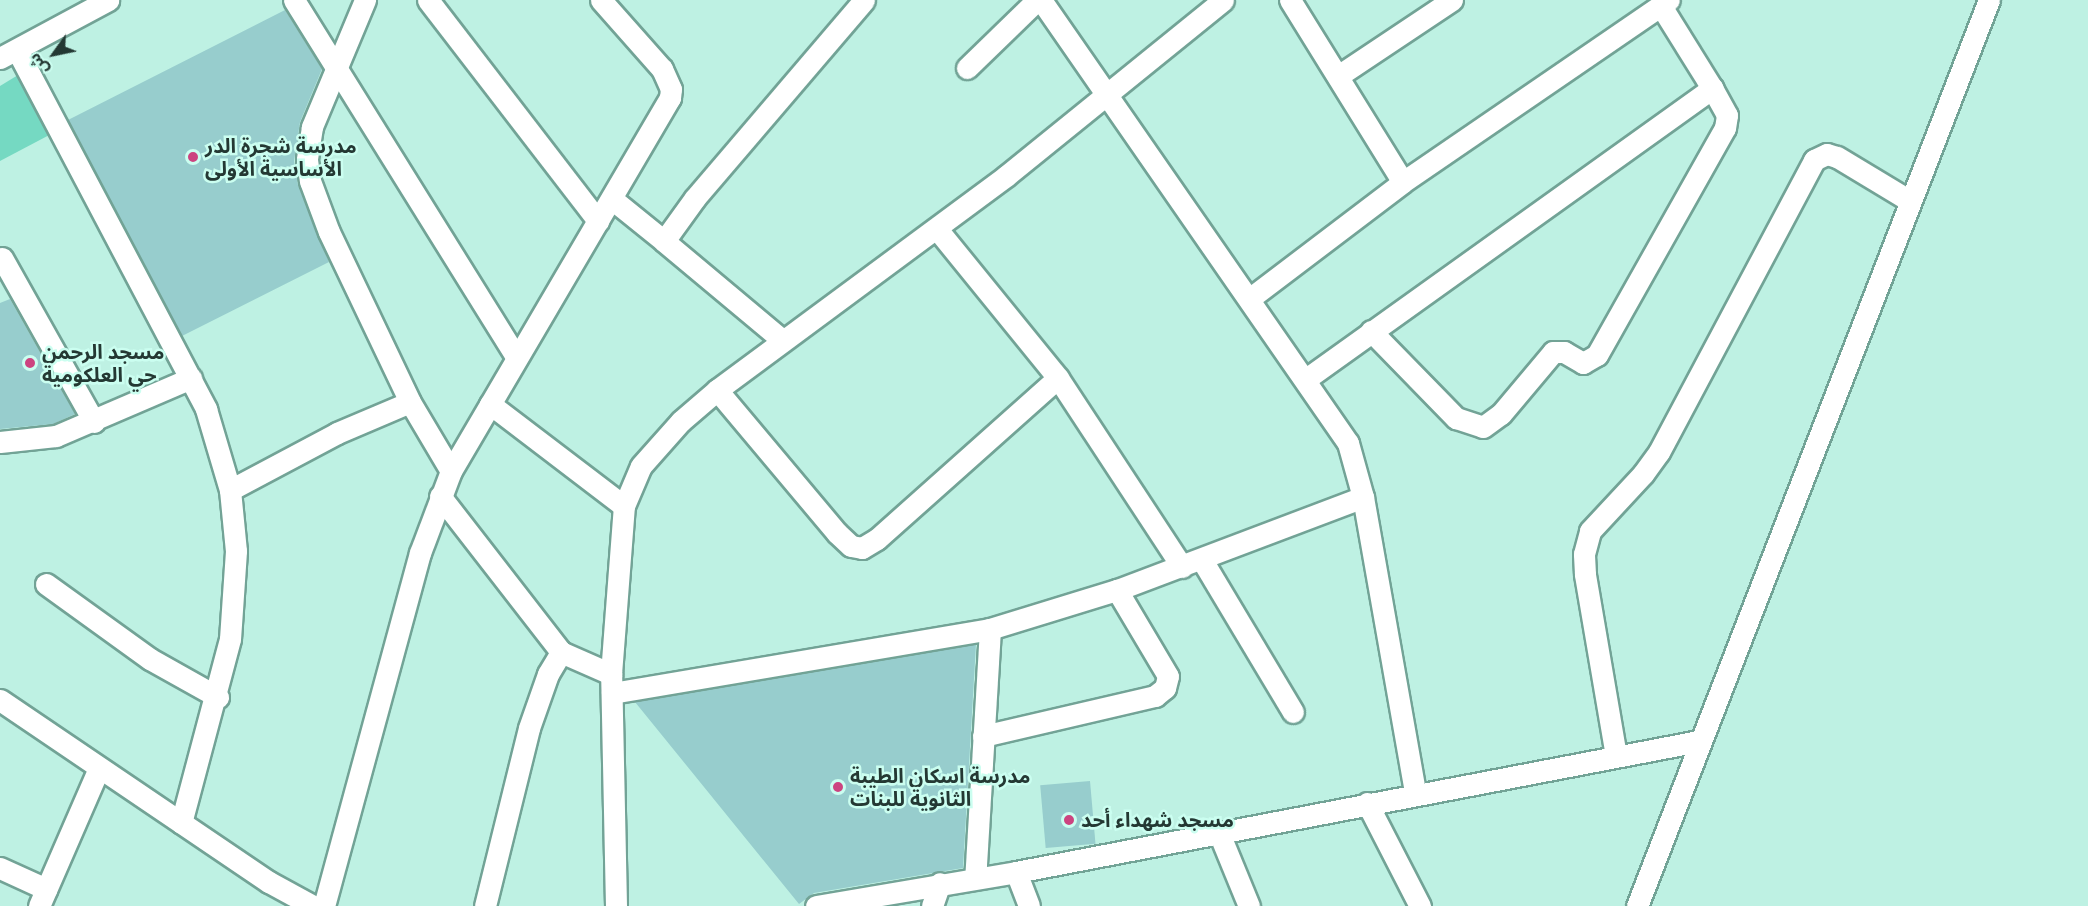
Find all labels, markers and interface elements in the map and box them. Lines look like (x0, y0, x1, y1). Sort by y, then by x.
north arrow (24, 24, 84, 84)
text: ش (24, 49, 53, 79)
place label: مدرسة شجرة الدر الأساسية الأولى (205, 134, 357, 181)
marker: مدرسة شجرة الدر الأساسية الأولى (186, 150, 200, 164)
place label: مسجد الرحمن حي العلكومية (42, 340, 164, 387)
marker: مسجد الرحمن حي العلكومية (23, 356, 37, 370)
place label: مدرسة اسكان الطيبة الثانوية للبنات (850, 764, 1030, 811)
marker: مدرسة اسكان الطيبة الثانوية للبنات (831, 780, 845, 794)
place label: مسجد شهداء أحد (1081, 808, 1234, 832)
marker: مسجد شهداء أحد (1062, 813, 1076, 827)

